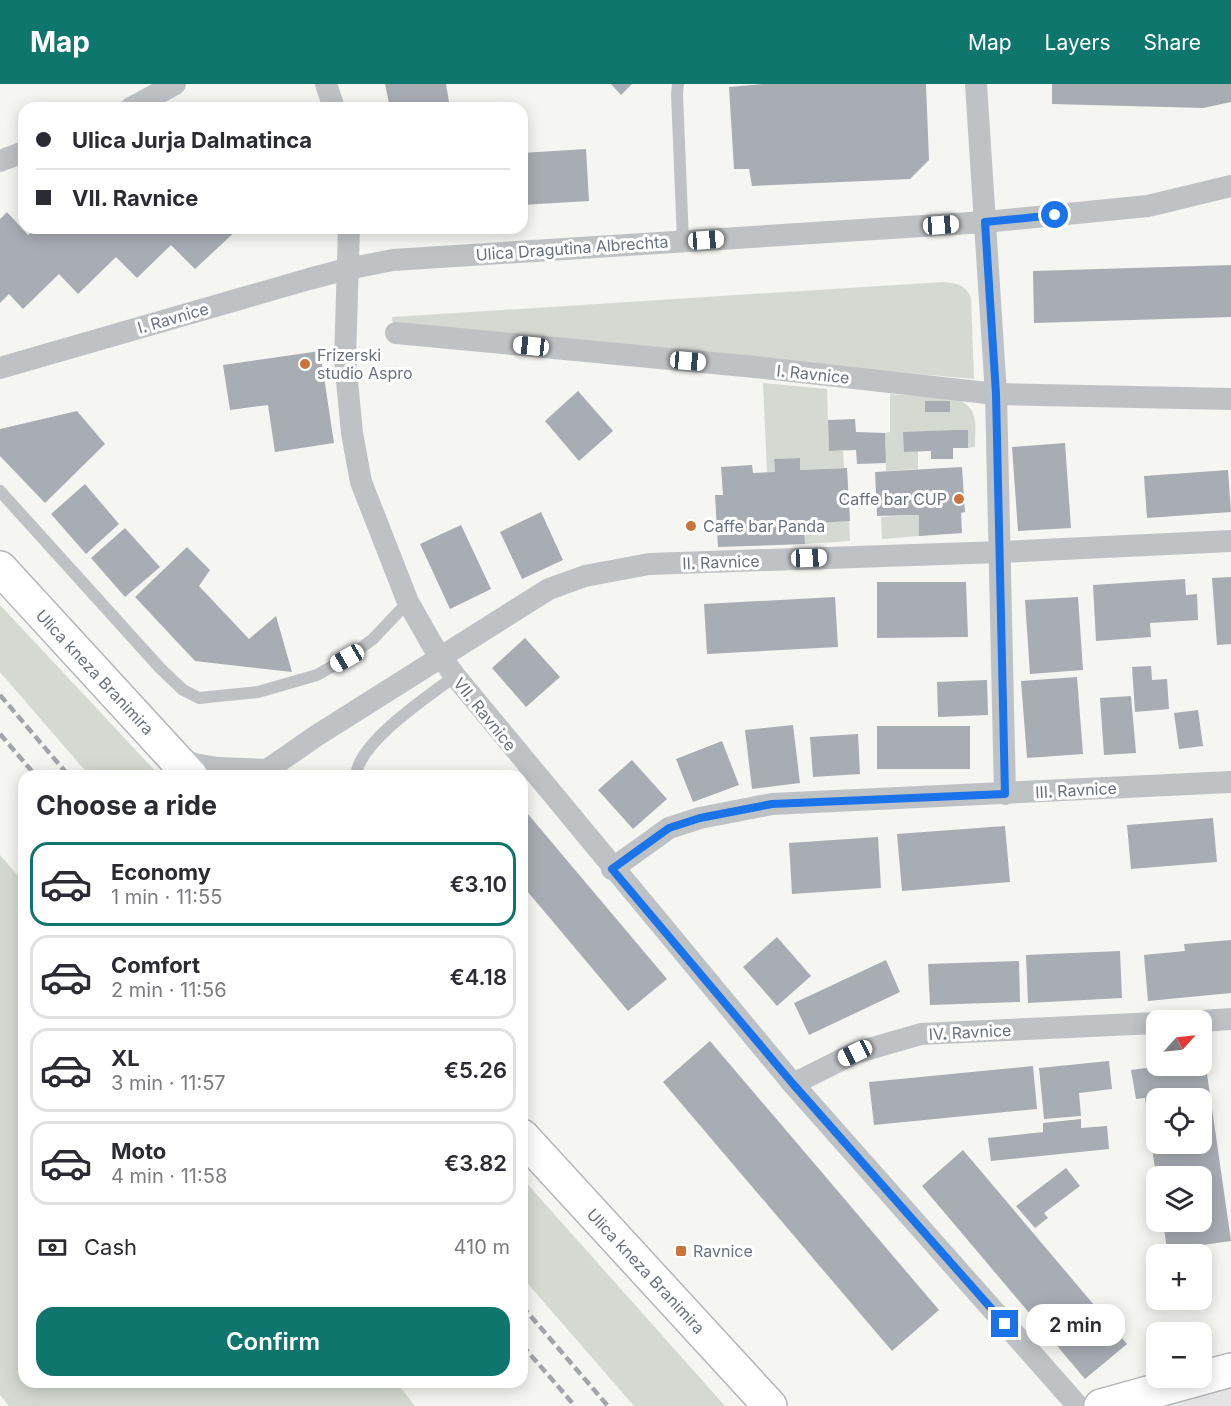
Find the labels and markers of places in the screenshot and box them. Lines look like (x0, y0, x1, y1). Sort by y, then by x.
place label: Frizerski studio Aspro (317, 345, 413, 383)
marker: Frizerski studio Aspro (298, 357, 312, 371)
place label: Caffe bar CUP (838, 489, 947, 509)
marker: Caffe bar CUP (952, 492, 966, 506)
place label: Caffe bar Panda (703, 516, 825, 536)
marker: Caffe bar Panda (684, 519, 698, 533)
place label: Ravnice (693, 1241, 753, 1261)
marker: Ravnice (674, 1244, 688, 1258)

